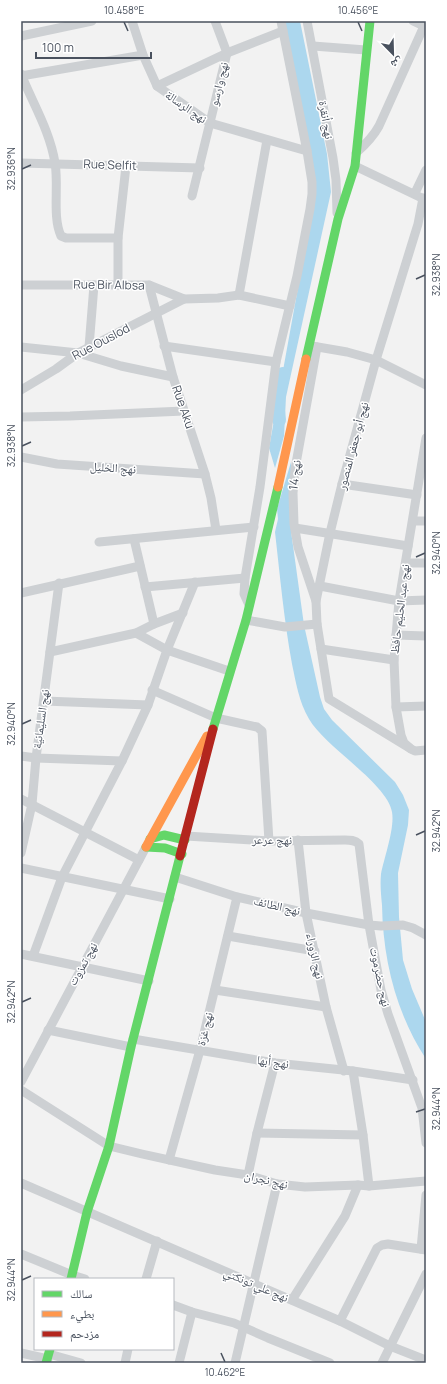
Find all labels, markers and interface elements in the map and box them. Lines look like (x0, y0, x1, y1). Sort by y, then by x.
text: 10.458°E (104, 3, 144, 17)
text: 10.456°E (338, 3, 379, 17)
scale bar (36, 34, 151, 60)
north arrow (373, 34, 413, 74)
text: 100 m (42, 39, 74, 56)
text: ش (388, 54, 405, 73)
street label: نهج وارسو (205, 60, 232, 108)
street label: نهج الرسالة (162, 86, 211, 127)
street label: نهج أنقرة (315, 99, 338, 141)
text: 32.936°N (4, 147, 18, 191)
street label: Rue Selfit (83, 155, 137, 174)
text: 32.938°N (429, 254, 443, 296)
street label: Rue Bir Albsa (73, 275, 145, 294)
street label: Rue Ouslod (69, 319, 133, 364)
street label: Rue Aku (168, 383, 199, 431)
street label: نهج أبو جعفر المنصور (332, 400, 372, 493)
text: 32.938°N (4, 425, 18, 467)
street label: نهج الخليل (89, 457, 137, 478)
street label: نهج 14 (284, 459, 305, 491)
text: 32.940°N (429, 531, 443, 575)
street label: نهج عبد الحليم حافظ (386, 563, 413, 655)
street label: نهج السليمانية (28, 688, 53, 750)
text: 32.940°N (4, 702, 18, 746)
text: 32.942°N (429, 809, 443, 852)
street label: نهج عرعر (251, 831, 292, 848)
street label: نهج الطائف (252, 892, 302, 919)
street label: نهج الزوراء (302, 931, 329, 981)
street label: نهج تمزوت (64, 939, 101, 988)
street label: نهج حضرموت (366, 946, 395, 1008)
text: 32.942°N (4, 980, 18, 1023)
street label: نهج غزة (192, 1010, 217, 1047)
street label: نهج أبها (256, 1051, 290, 1072)
text: 32.944°N (429, 1087, 443, 1131)
street label: نهج نجران (243, 1166, 290, 1193)
text: 32.944°N (4, 1258, 18, 1302)
street label: نهج علي تونكتي (220, 1263, 291, 1308)
legend (34, 1278, 174, 1350)
text: سالك (70, 1285, 92, 1302)
text: بطيء (70, 1305, 94, 1324)
text: مزدحم (70, 1325, 99, 1342)
text: 10.462°E (205, 1365, 246, 1379)

